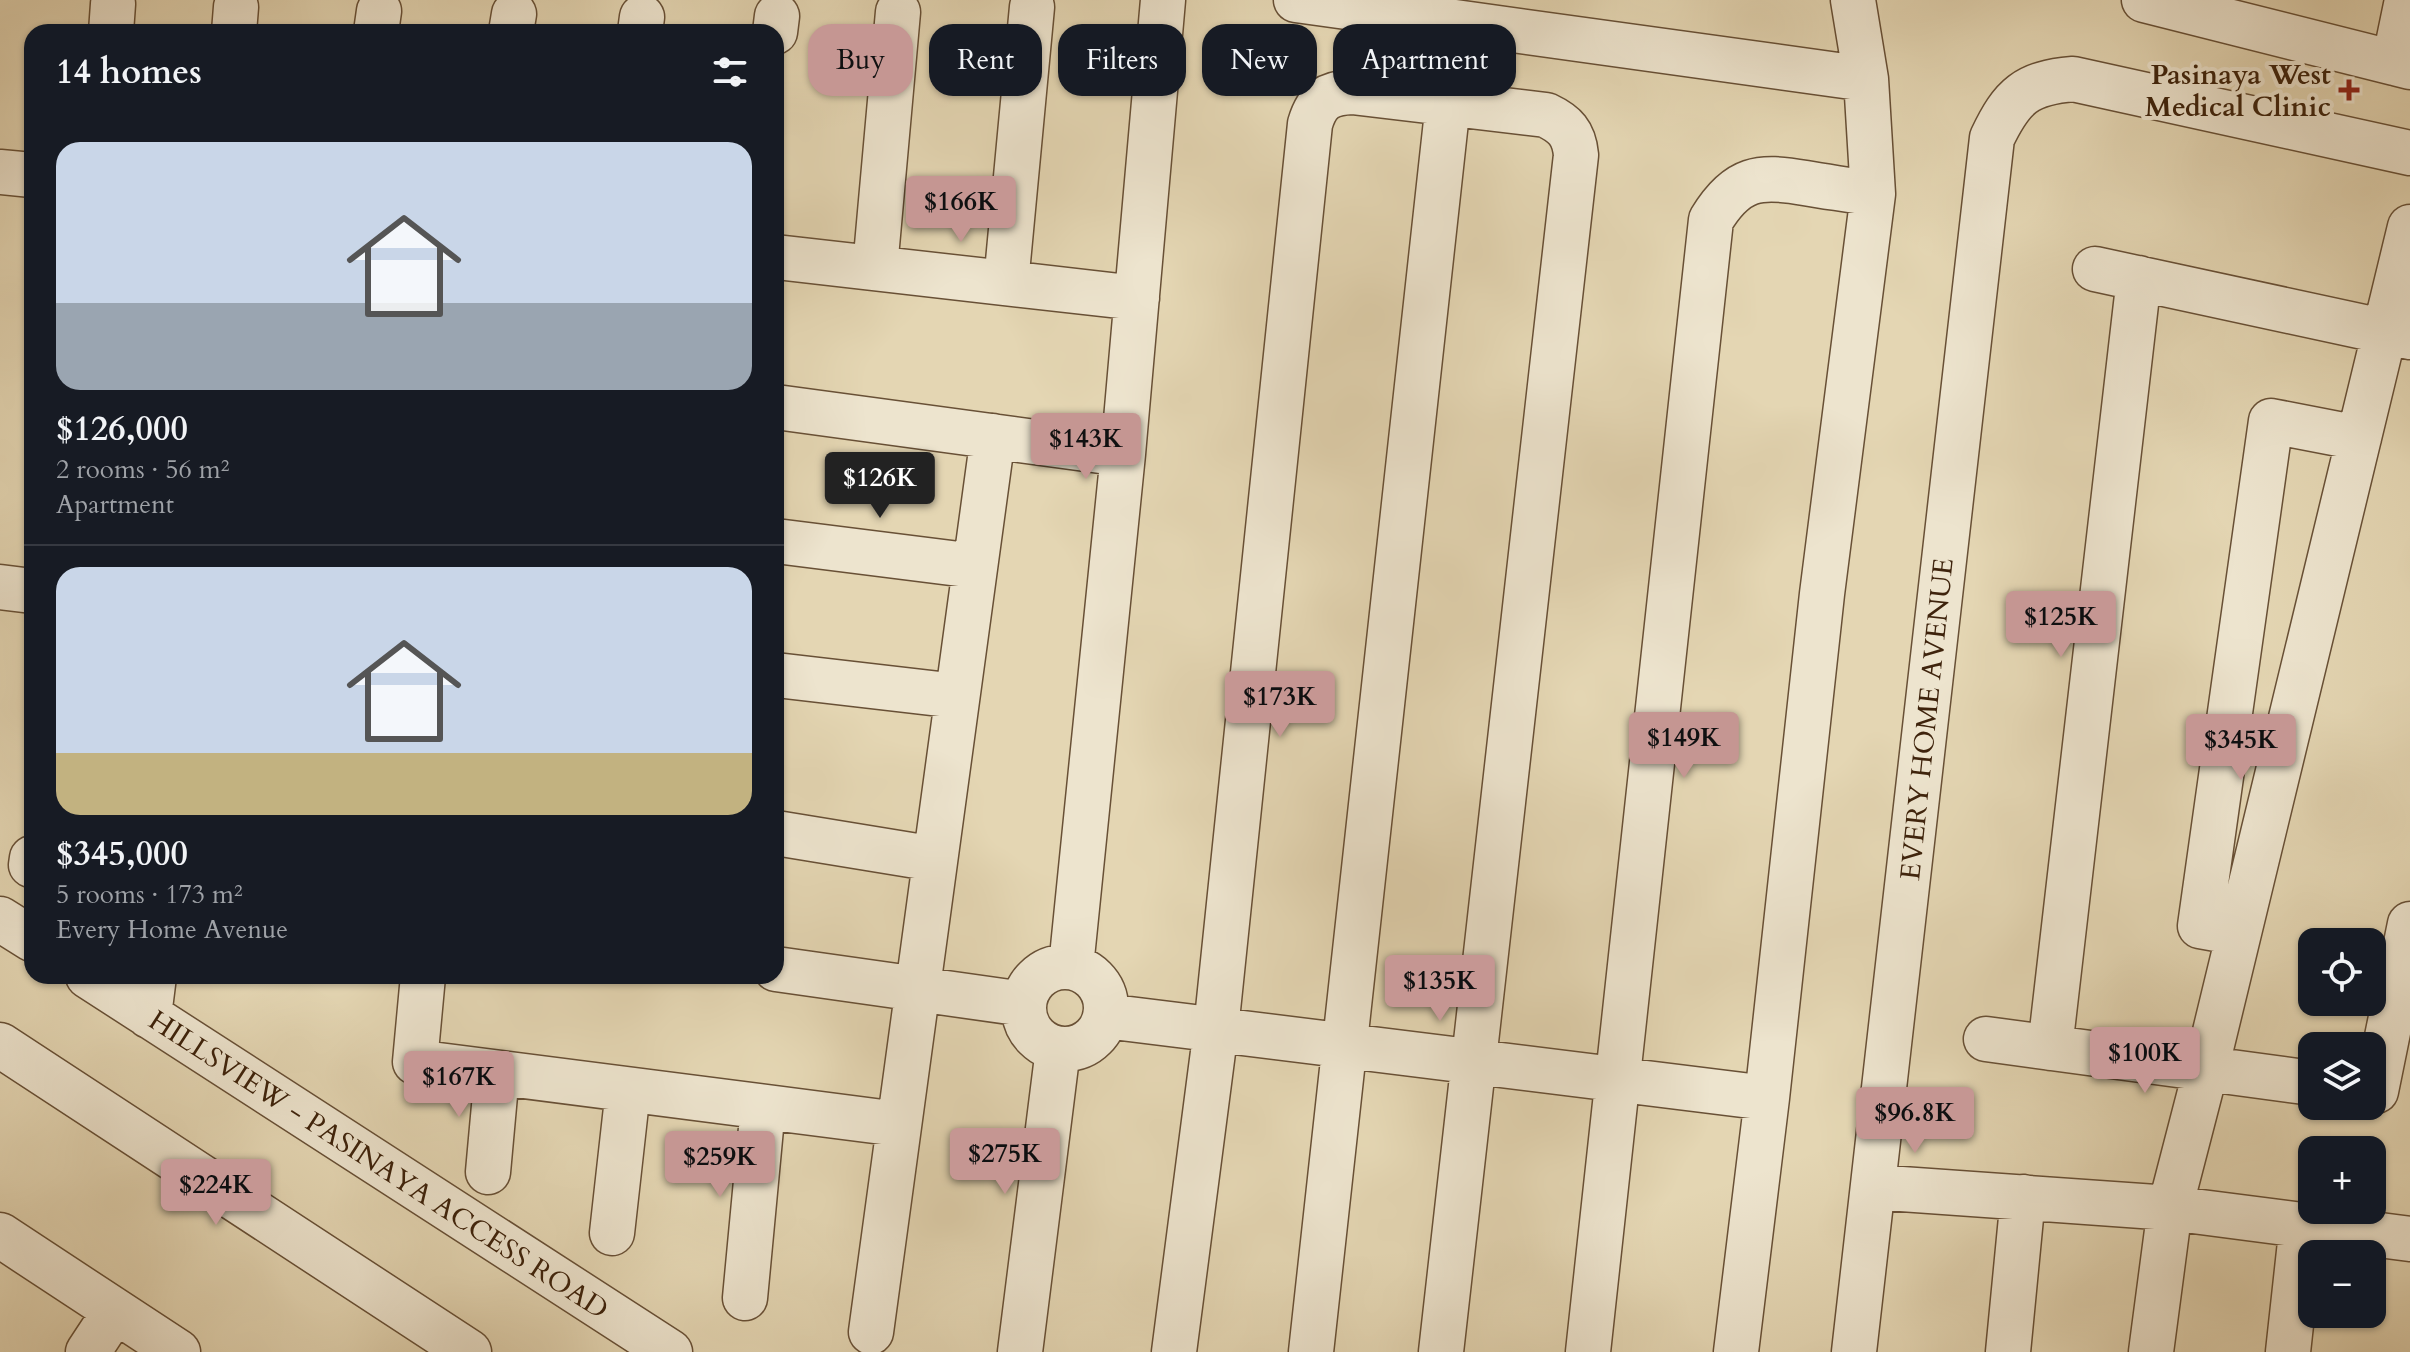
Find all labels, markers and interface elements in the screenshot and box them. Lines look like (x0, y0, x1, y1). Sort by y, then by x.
chip: Buy (808, 24, 913, 96)
chip: Rent (929, 24, 1042, 96)
chip: Filters (1058, 24, 1186, 96)
chip: New (1202, 24, 1317, 96)
chip: Apartment (1333, 24, 1516, 96)
text: 14 homes (56, 49, 202, 95)
icon: filters (708, 50, 752, 94)
place label: Pasinaya West Medical Clinic (2145, 56, 2331, 126)
marker: Pasinaya West Medical Clinic (2338, 79, 2360, 101)
pin: $166K (905, 176, 1017, 244)
text: $166K (924, 184, 998, 219)
icon: home (332, 194, 476, 338)
text: $126,000 (56, 406, 188, 452)
pin: $143K (1030, 413, 1142, 481)
text: $143K (1049, 421, 1123, 456)
text: 2 rooms · 56 m² (56, 452, 229, 487)
pin: $126K (824, 452, 936, 520)
text: $126K (843, 460, 917, 495)
text: Apartment (56, 487, 174, 522)
street label: EVERY HOME AVENUE (1891, 556, 1963, 882)
pin: $125K (2005, 591, 2117, 659)
text: $125K (2024, 599, 2098, 634)
icon: home (332, 619, 476, 763)
pin: $173K (1224, 671, 1336, 739)
text: $173K (1243, 679, 1317, 714)
pin: $149K (1628, 712, 1740, 780)
pin: $345K (2185, 714, 2297, 782)
text: $149K (1647, 720, 1721, 755)
text: $345K (2204, 722, 2278, 757)
text: $345,000 (56, 831, 188, 877)
text: 5 rooms · 173 m² (56, 877, 243, 912)
text: Every Home Avenue (56, 912, 288, 947)
map controls (2298, 928, 2386, 1328)
button: locate (2298, 928, 2386, 1016)
pin: $135K (1384, 955, 1496, 1023)
text: $135K (1403, 963, 1477, 998)
street label: HILLSVIEW - PASINAYA ACCESS ROAD (141, 1002, 616, 1328)
pin: $100K (2089, 1027, 2201, 1095)
button: layers (2298, 1032, 2386, 1120)
text: $100K (2108, 1035, 2182, 1070)
pin: $167K (403, 1051, 515, 1119)
text: $167K (422, 1059, 496, 1094)
pin: $96.8K (1850, 1087, 1980, 1155)
text: $96.8K (1874, 1095, 1956, 1130)
pin: $275K (949, 1128, 1061, 1196)
pin: $259K (664, 1131, 776, 1199)
text: $275K (968, 1136, 1042, 1171)
button: + (2298, 1136, 2386, 1224)
text: $259K (683, 1139, 757, 1174)
pin: $224K (160, 1159, 272, 1227)
text: $224K (179, 1167, 253, 1202)
button: − (2298, 1240, 2386, 1328)

